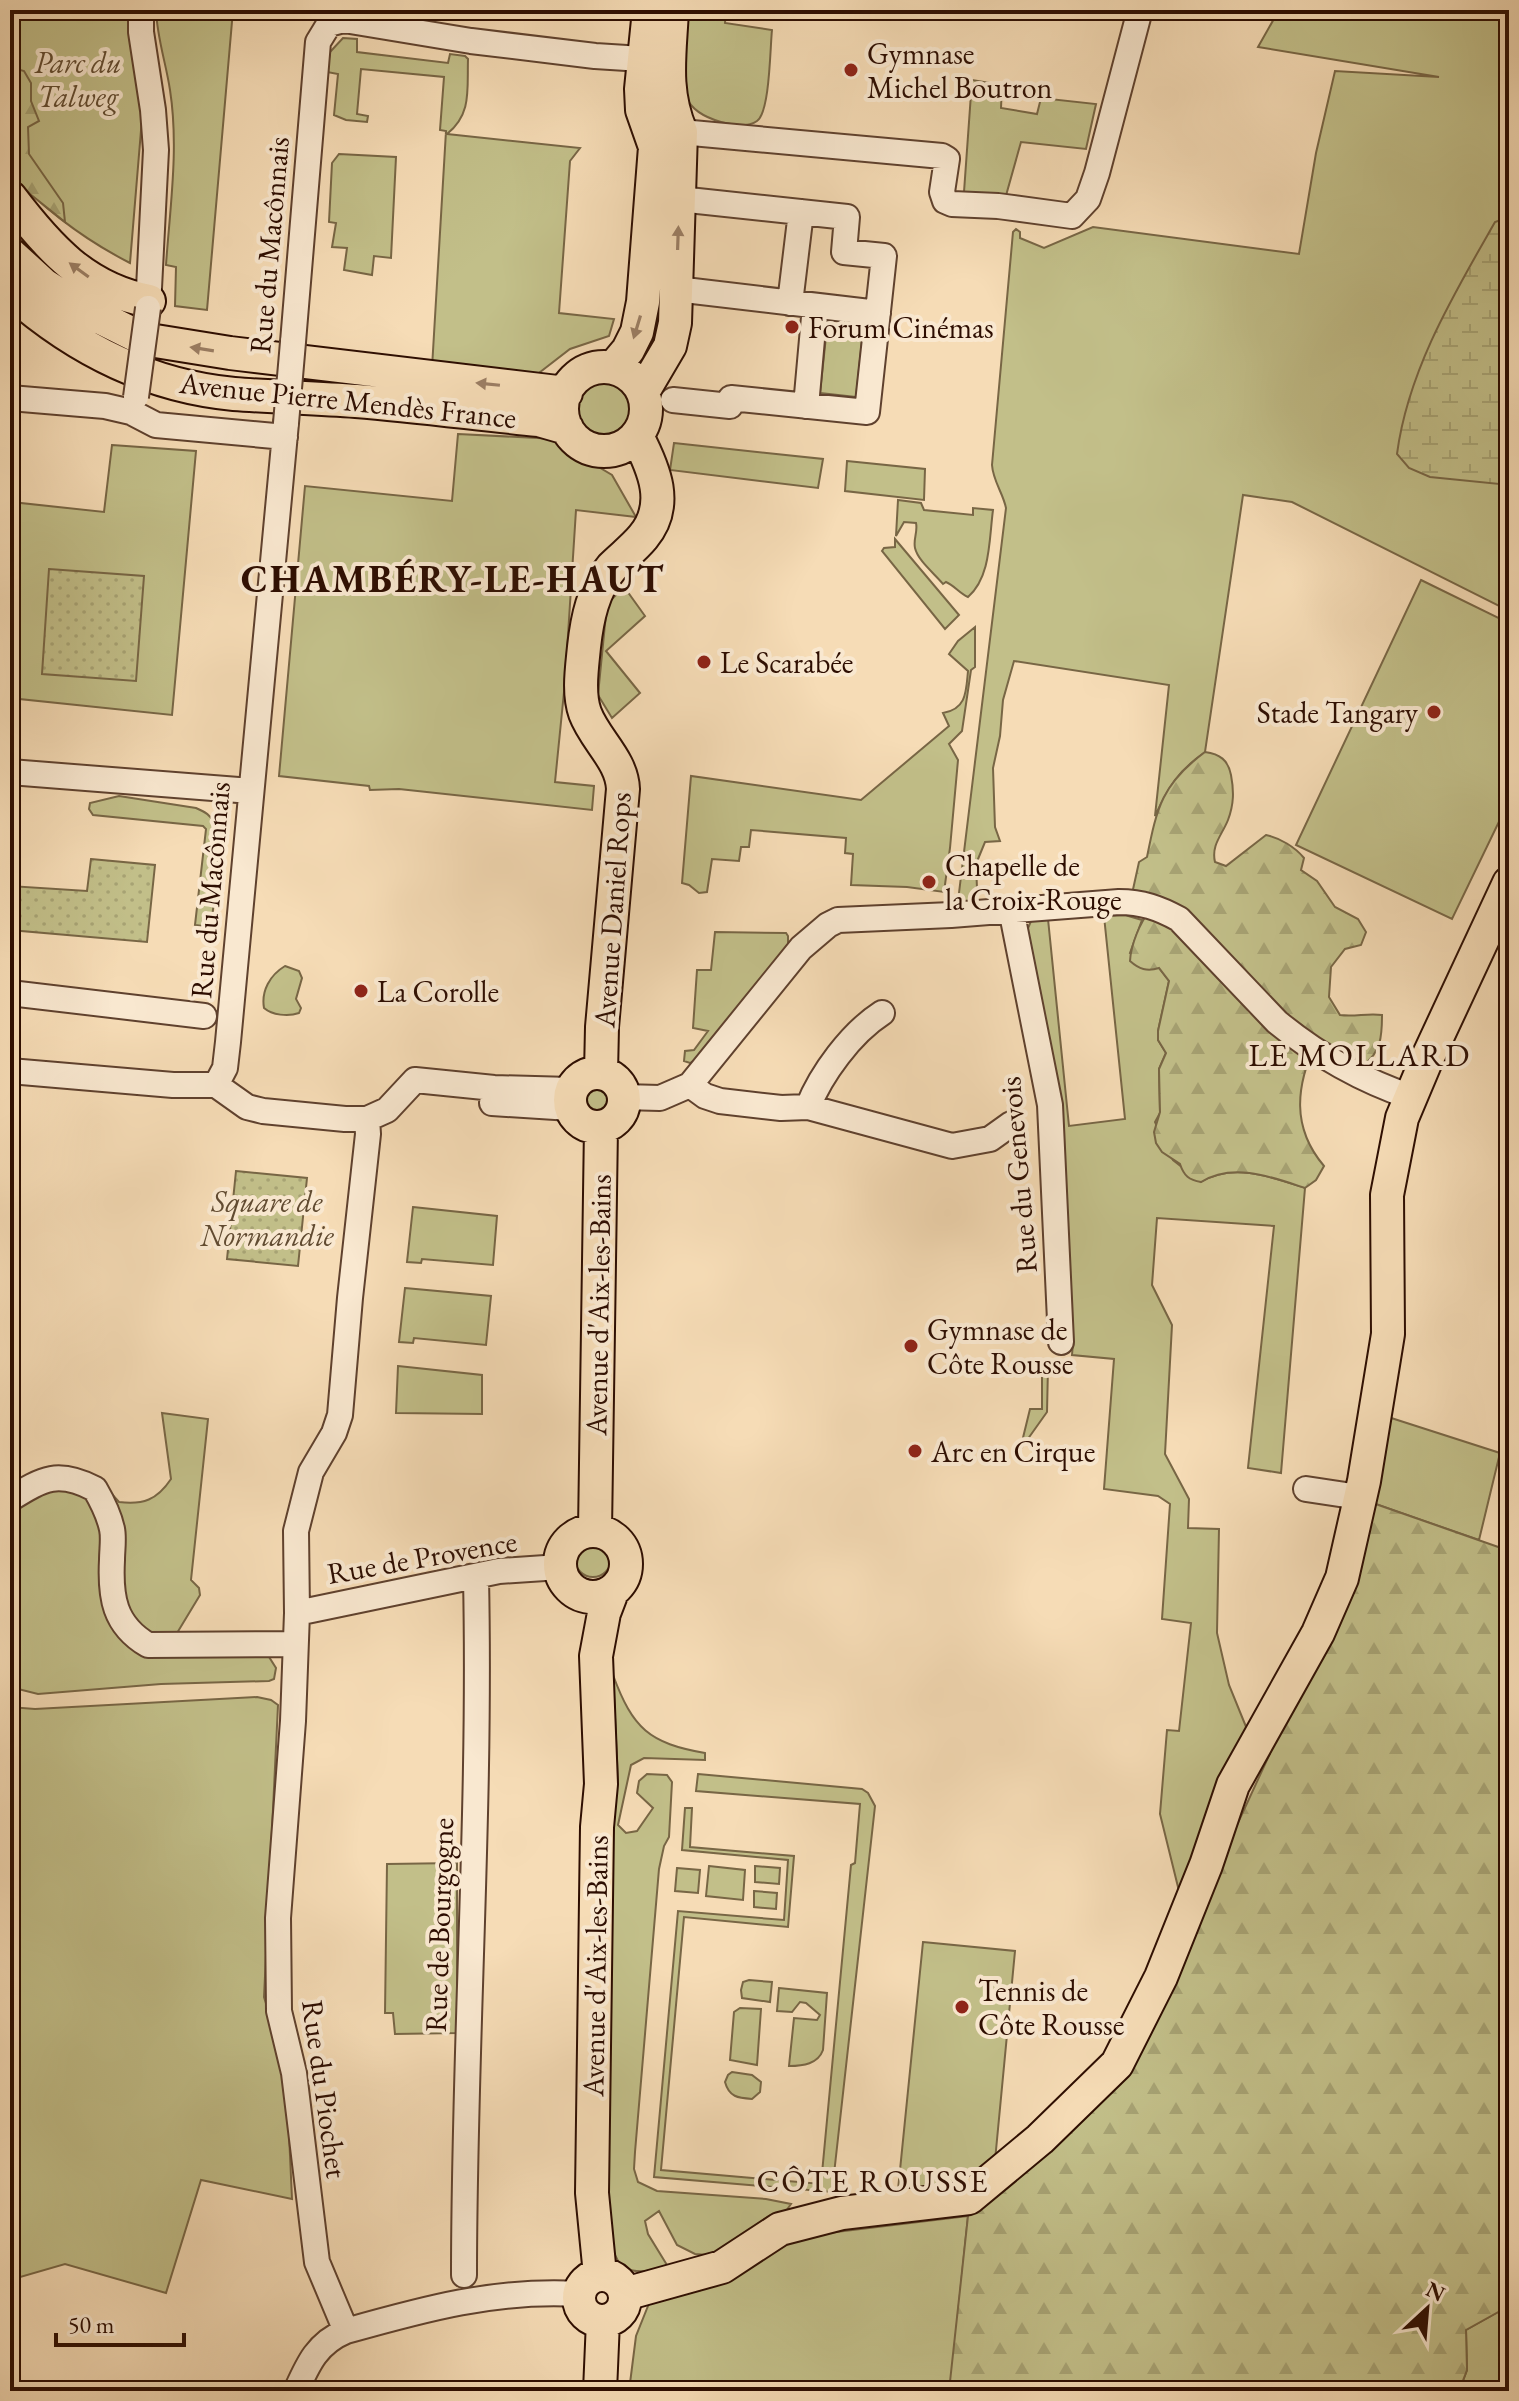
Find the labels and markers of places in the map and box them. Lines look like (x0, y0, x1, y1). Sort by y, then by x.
place label: Gymnase Michel Boutron (867, 34, 1052, 107)
marker: Gymnase Michel Boutron (842, 61, 860, 79)
place label: Forum Cinémas (808, 308, 994, 347)
marker: Forum Cinémas (783, 318, 801, 336)
place label: Le Scarabée (720, 643, 853, 682)
marker: Le Scarabée (695, 653, 713, 671)
place label: Stade Tangary (1257, 693, 1419, 732)
marker: Stade Tangary (1425, 703, 1443, 721)
place label: Chapelle de la Croix-Rouge (945, 846, 1122, 919)
marker: Chapelle de la Croix-Rouge (920, 873, 938, 891)
place label: La Corolle (377, 972, 499, 1011)
marker: La Corolle (352, 982, 370, 1000)
place label: Gymnase de Côte Rousse (927, 1310, 1073, 1383)
marker: Gymnase de Côte Rousse (902, 1337, 920, 1355)
place label: Arc en Cirque (930, 1432, 1095, 1471)
marker: Arc en Cirque (906, 1442, 924, 1460)
place label: Tennis de Côte Rousse (978, 1971, 1124, 2044)
marker: Tennis de Côte Rousse (953, 1998, 971, 2016)

